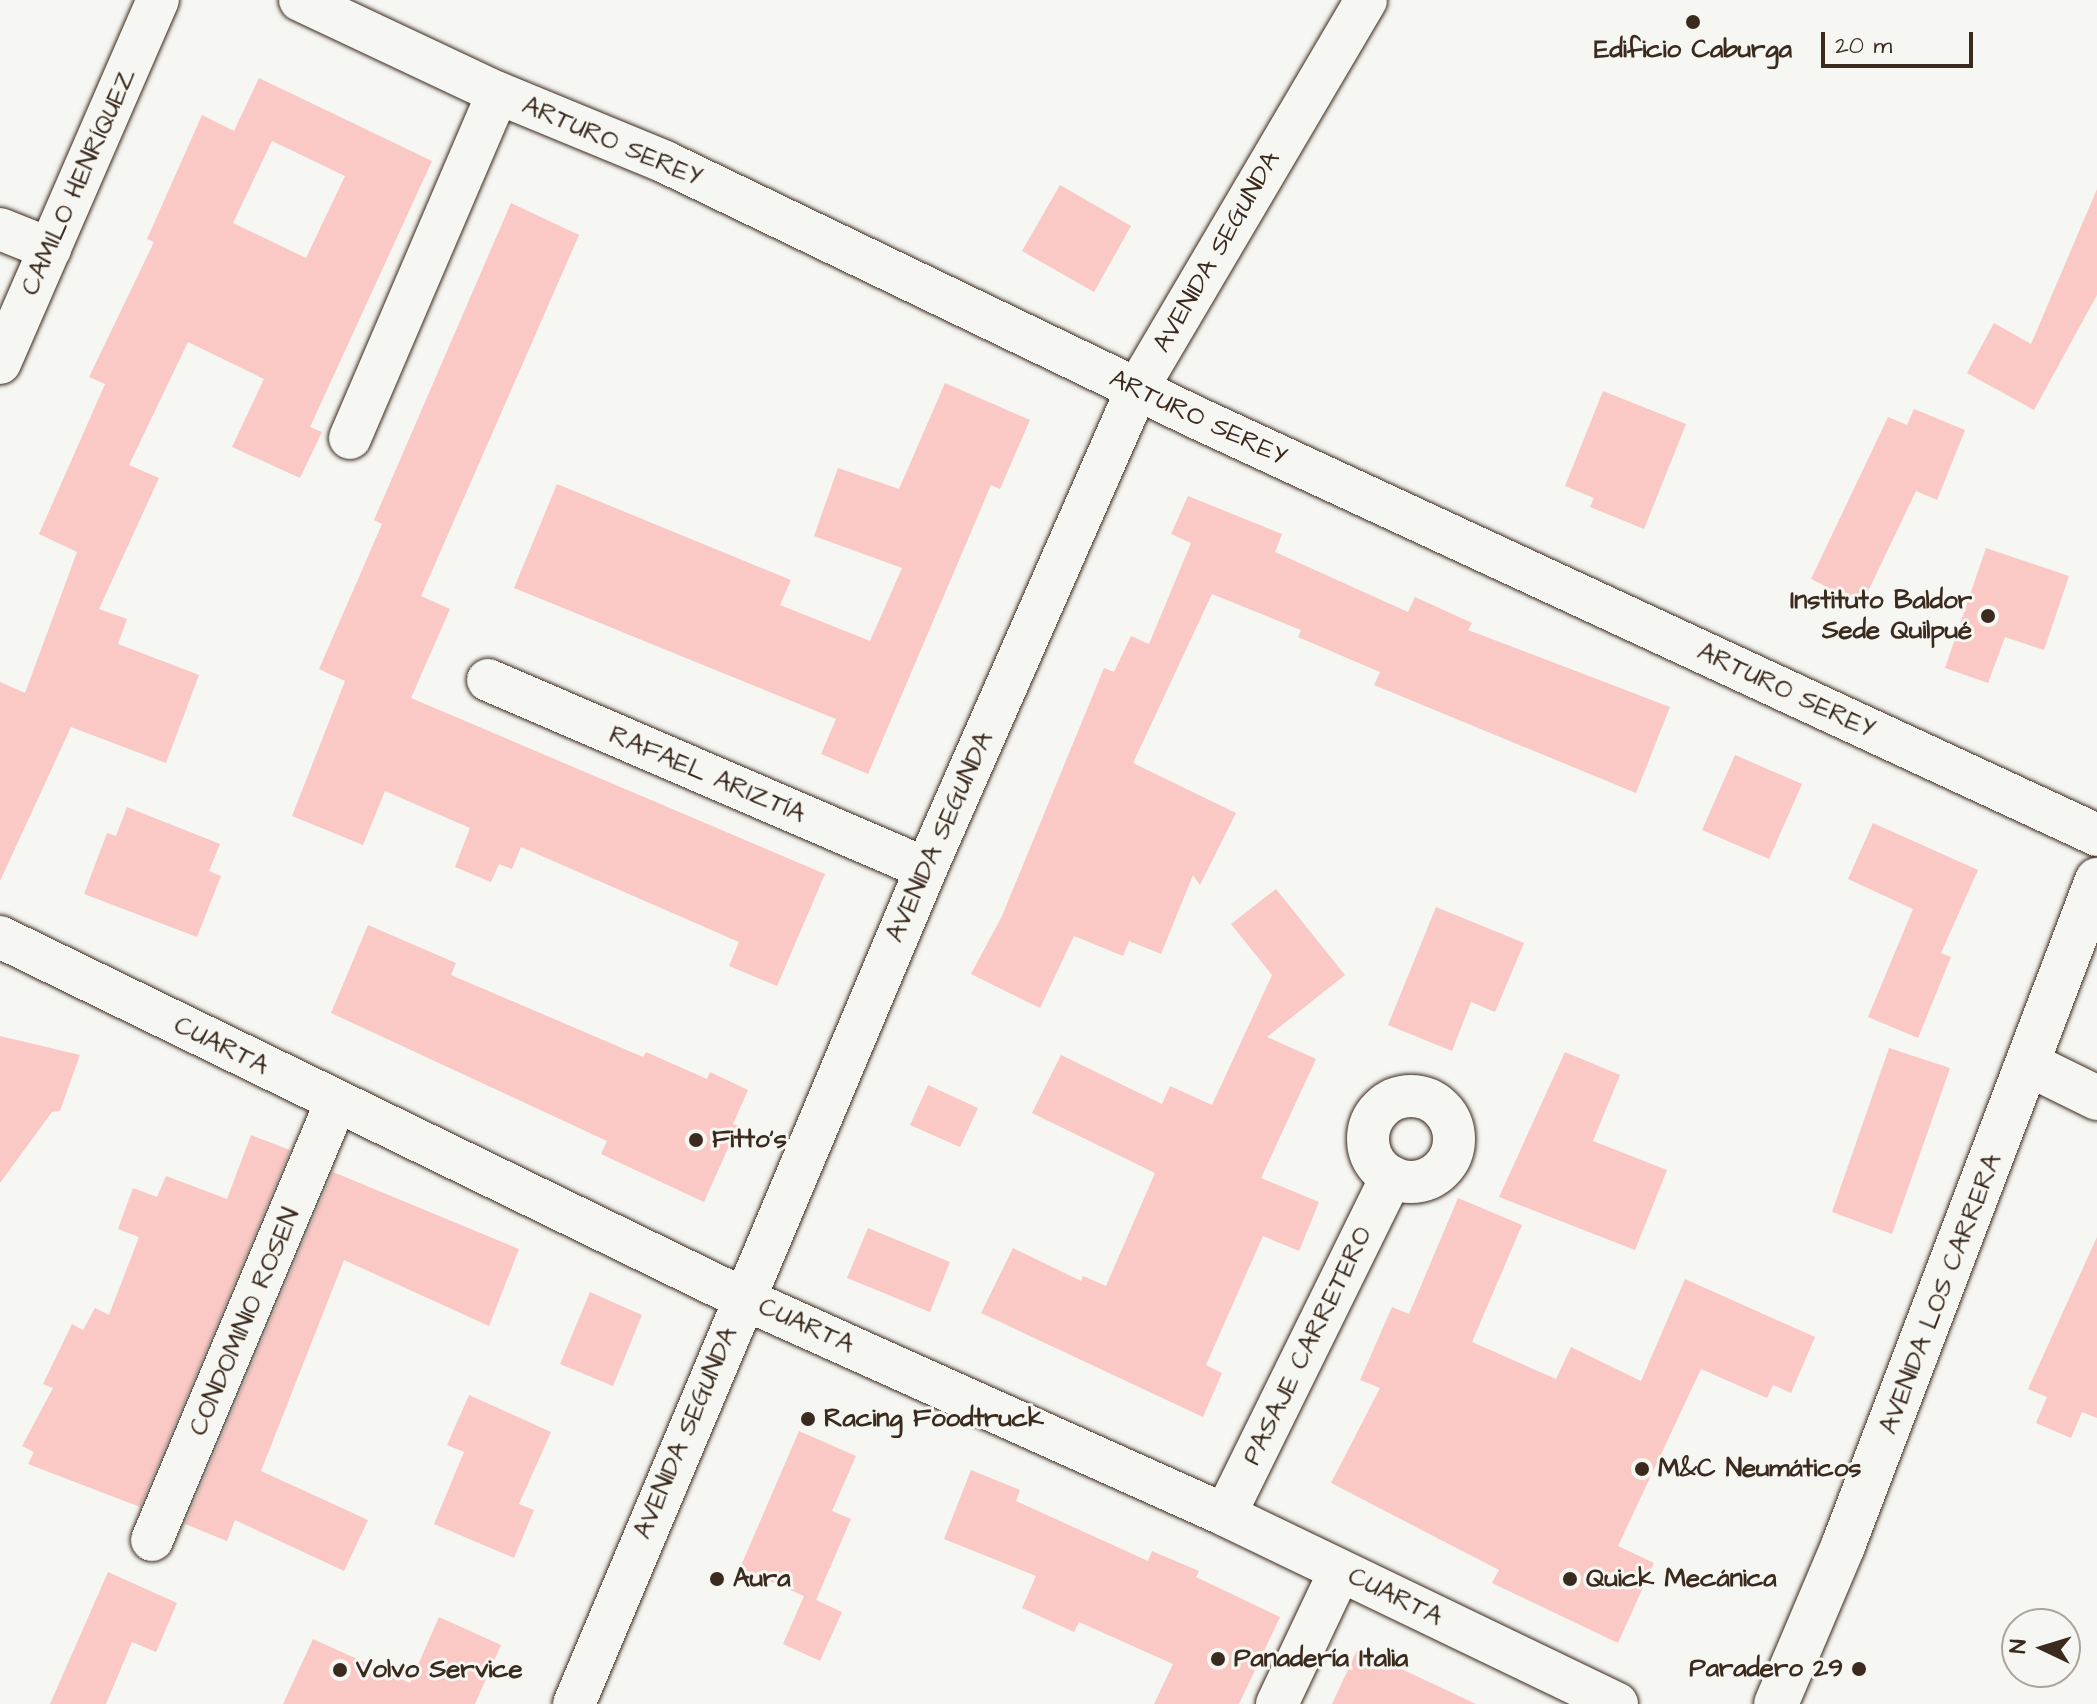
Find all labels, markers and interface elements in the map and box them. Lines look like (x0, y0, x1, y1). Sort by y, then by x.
marker: Edificio Caburga (1684, 13, 1702, 31)
scale bar (1825, 16, 1977, 66)
text: 20 m (1835, 29, 1892, 63)
place label: Edificio Caburga (1594, 34, 1792, 66)
street label: CAMILO HENRÍQUEZ (15, 64, 143, 300)
street label: ARTURO SEREY (517, 90, 707, 194)
street label: AVENIDA SEGUNDA (1147, 146, 1287, 358)
street label: ARTURO SEREY (1104, 363, 1292, 473)
place label: Instituto Baldor Sede Quilpué (1790, 585, 1972, 646)
marker: Instituto Baldor Sede Quilpué (1979, 607, 1997, 625)
street label: ARTURO SEREY (1692, 636, 1880, 746)
street label: RAFAEL ARIZTÍA (604, 720, 810, 830)
street label: AVENIDA SEGUNDA (880, 727, 1000, 947)
street label: CUARTA (169, 1010, 273, 1082)
place label: Fitto's (712, 1124, 787, 1156)
marker: Fitto's (687, 1131, 705, 1149)
street label: AVENIDA LOS CARRERA (1873, 1149, 2009, 1439)
street label: CONDOMINIO ROSEN (183, 1203, 307, 1441)
street label: PASAJE CARRETERO (1237, 1222, 1379, 1470)
street label: CUARTA (753, 1291, 859, 1361)
street label: AVENIDA SEGUNDA (627, 1322, 745, 1544)
place label: Racing Foodtruck (824, 1403, 1044, 1435)
marker: Racing Foodtruck (799, 1410, 817, 1428)
place label: M&C Neumáticos (1658, 1453, 1861, 1485)
marker: M&C Neumáticos (1633, 1460, 1651, 1478)
street label: CUARTA (1343, 1561, 1447, 1633)
place label: Aura (733, 1563, 790, 1595)
place label: Quick Mecánica (1586, 1563, 1776, 1595)
marker: Aura (708, 1570, 726, 1588)
marker: Quick Mecánica (1561, 1570, 1579, 1588)
north arrow (2001, 1608, 2081, 1688)
text: N (2003, 1638, 2034, 1654)
place label: Panadería Italia (1234, 1643, 1408, 1675)
marker: Panadería Italia (1209, 1650, 1227, 1668)
place label: Paradero 29 (1689, 1653, 1843, 1685)
place label: Volvo Service (356, 1654, 523, 1686)
marker: Paradero 29 (1850, 1660, 1868, 1678)
marker: Volvo Service (331, 1661, 349, 1679)

